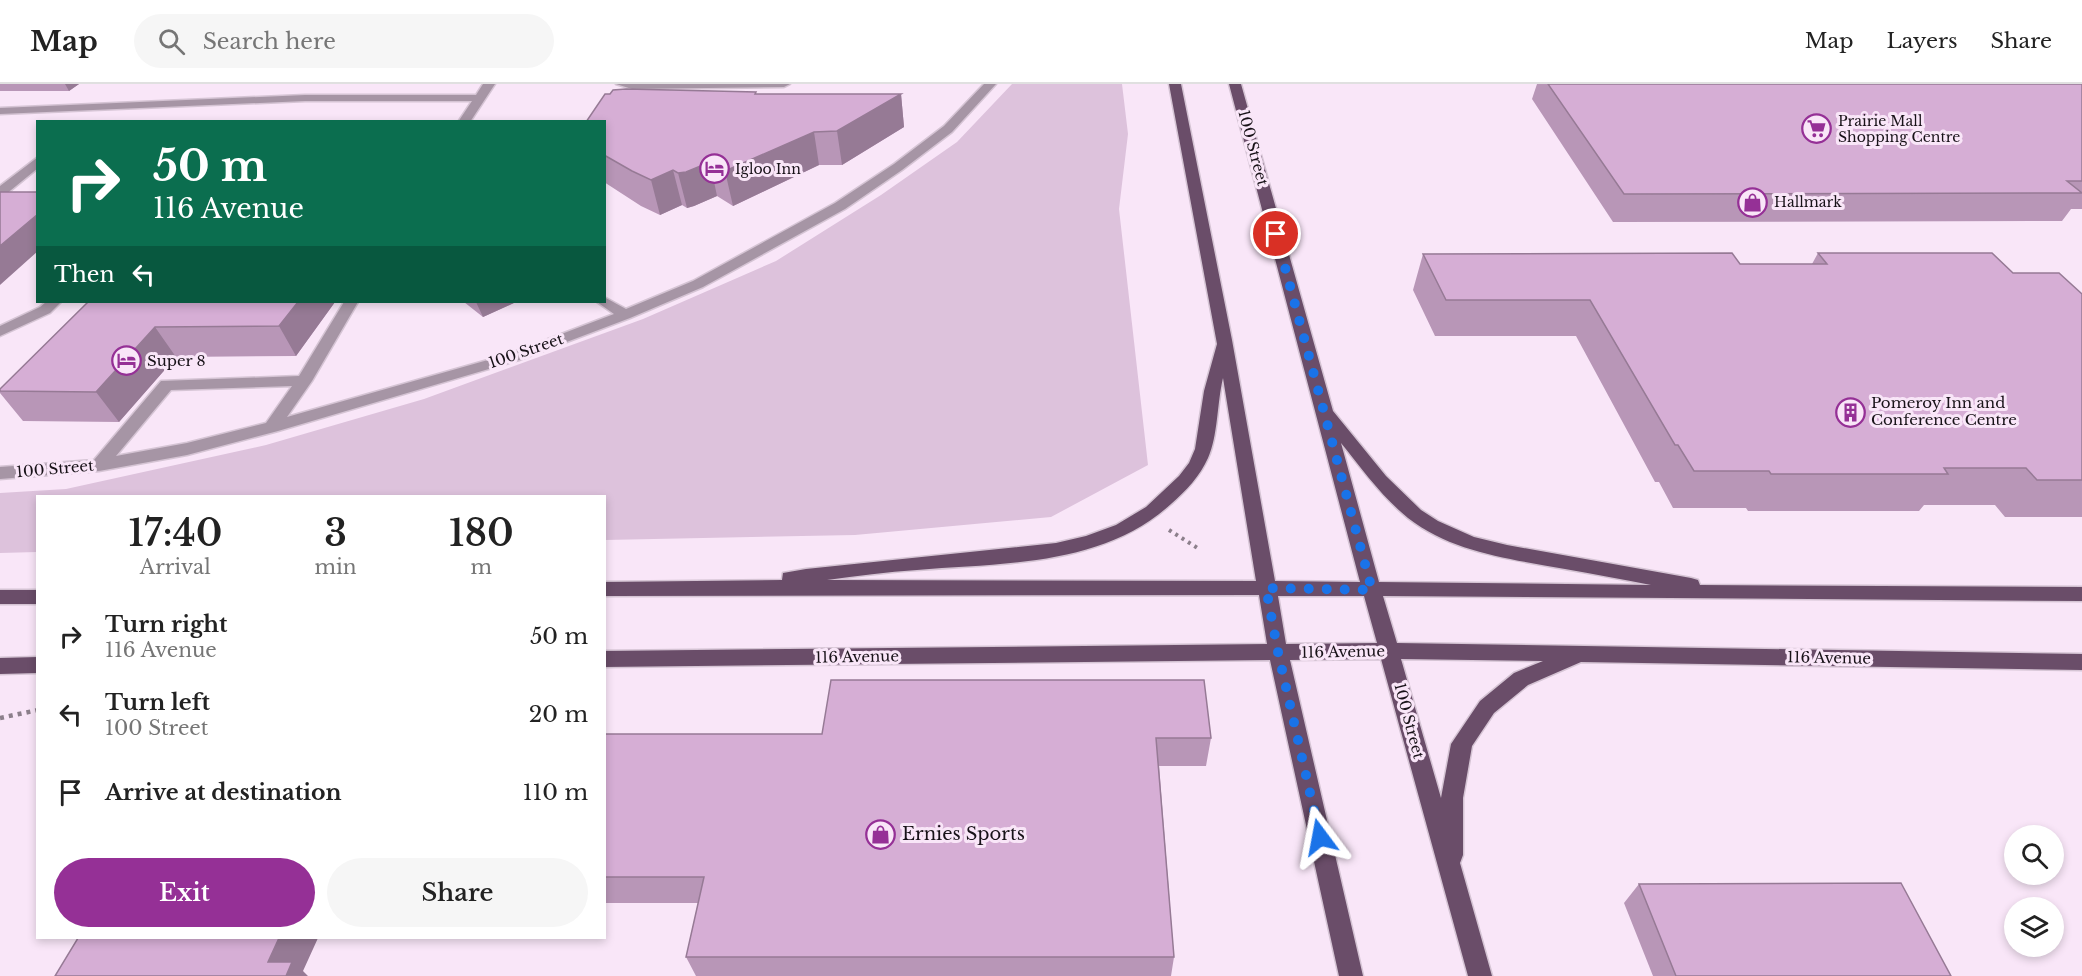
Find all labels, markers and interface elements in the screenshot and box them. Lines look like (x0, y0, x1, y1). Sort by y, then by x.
search box (134, 14, 554, 68)
text: Map (30, 24, 98, 59)
icon: search (155, 25, 188, 58)
text: Search here (203, 28, 336, 55)
text: Map (1805, 28, 1854, 54)
text: Layers (1887, 28, 1958, 54)
text: Share (1991, 28, 2052, 54)
street label: 100 Street (1234, 108, 1273, 188)
place label: Prairie Mall Shopping Centre (1838, 112, 1960, 146)
supermarket icon: Prairie Mall Shopping Centre (1801, 113, 1833, 145)
text: 50 m (153, 140, 267, 192)
icon: right (54, 144, 132, 222)
hotel icon: Igloo Inn (698, 153, 730, 185)
place label: Igloo Inn (735, 160, 801, 178)
shop icon: Hallmark (1737, 186, 1769, 218)
text: 116 Avenue (153, 192, 304, 225)
place label: Hallmark (1774, 193, 1842, 211)
pin (1250, 208, 1301, 259)
icon: arrive (1259, 217, 1292, 250)
icon: left (127, 258, 160, 291)
text: Then (54, 261, 115, 288)
street label: 100 Street (486, 329, 566, 372)
hotel icon: Super 8 (110, 345, 142, 377)
place label: Super 8 (147, 351, 206, 370)
place label: Pomeroy Inn and Conference Centre (1871, 393, 2017, 429)
building icon: Pomeroy Inn and Conference Centre (1834, 396, 1866, 428)
street label: 100 Street (16, 456, 95, 481)
text: 17:40 (128, 511, 222, 556)
text: 3 (324, 511, 347, 556)
text: 180 (449, 511, 514, 556)
text: Arrival (140, 555, 211, 579)
text: min (315, 555, 357, 579)
text: m (471, 555, 492, 579)
text: Turn right (105, 611, 227, 638)
icon: right (54, 620, 87, 653)
text: 50 m (530, 623, 588, 650)
text: 116 Avenue (105, 638, 217, 662)
street label: 116 Avenue (1301, 641, 1385, 662)
street label: 116 Avenue (815, 646, 899, 667)
street label: 116 Avenue (1787, 647, 1871, 668)
street label: 100 Street (1390, 681, 1429, 761)
text: Turn left (105, 689, 210, 716)
icon: left (54, 698, 87, 731)
text: 20 m (529, 701, 588, 728)
text: 100 Street (105, 716, 208, 740)
icon: arrive (54, 776, 87, 809)
text: Arrive at destination (105, 779, 342, 806)
text: 110 m (523, 779, 588, 806)
position arrow (1288, 805, 1352, 869)
shop icon: Ernies Sports (865, 818, 897, 850)
place label: Ernies Sports (902, 823, 1025, 845)
map controls (2004, 825, 2064, 957)
button: search (2004, 825, 2064, 885)
button: Exit (54, 858, 315, 927)
button: Share (327, 858, 588, 927)
button: layers (2004, 897, 2064, 957)

